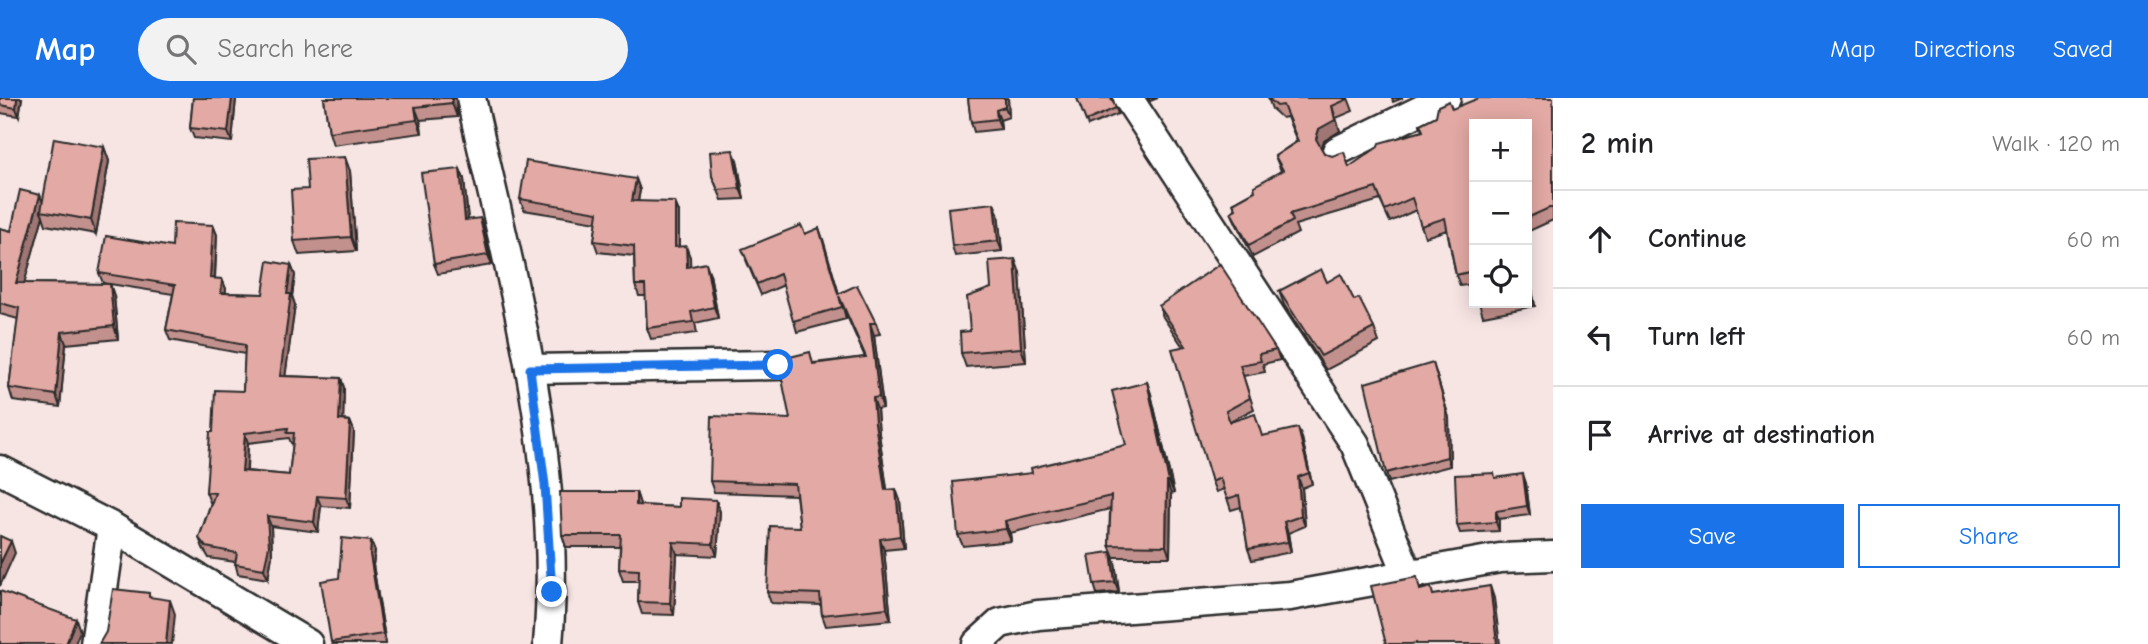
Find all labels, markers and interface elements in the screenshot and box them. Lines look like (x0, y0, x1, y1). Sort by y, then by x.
search box (138, 18, 628, 81)
text: Map (35, 30, 96, 68)
icon: search (162, 30, 200, 68)
text: Search here (218, 34, 353, 64)
text: Map (1830, 35, 1876, 63)
text: Directions (1914, 35, 2015, 63)
text: Saved (2053, 35, 2113, 63)
map controls (1469, 119, 1532, 308)
button: + (1469, 119, 1532, 182)
text: 2 min (1581, 126, 1654, 161)
text: Walk · 120 m (1992, 130, 2120, 157)
button: − (1469, 182, 1532, 245)
icon: ahead (1581, 220, 1619, 258)
text: Continue (1648, 224, 1746, 254)
text: 60 m (2067, 226, 2120, 253)
button: locate (1469, 245, 1532, 308)
icon: left (1581, 318, 1619, 356)
text: Turn left (1648, 322, 1745, 352)
text: 60 m (2067, 324, 2120, 351)
route start (762, 349, 793, 380)
icon: arrive (1581, 416, 1619, 454)
text: Arrive at destination (1648, 420, 1875, 450)
button: Save (1581, 504, 1844, 568)
button: Share (1858, 504, 2120, 568)
route end (536, 576, 567, 607)

